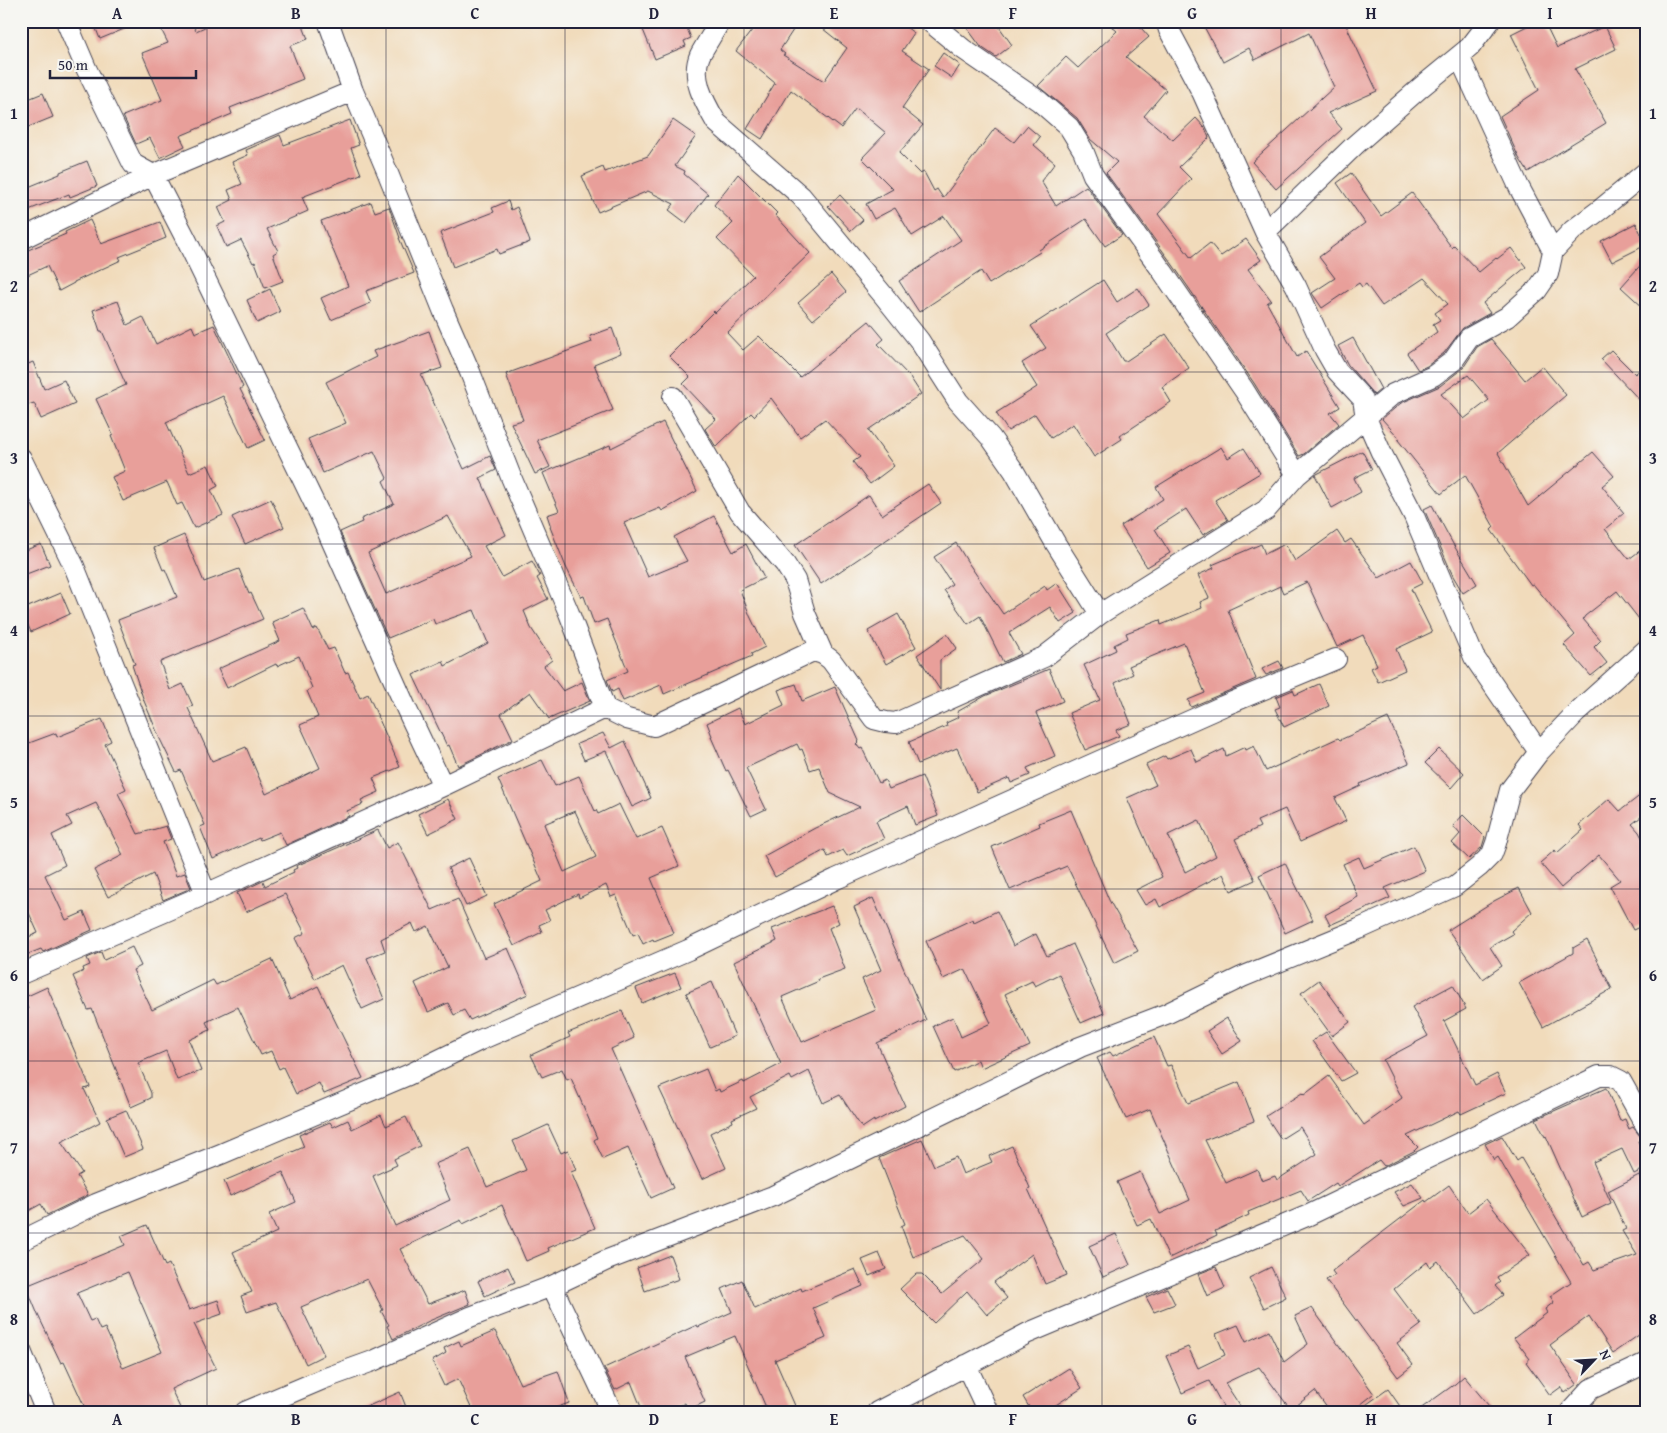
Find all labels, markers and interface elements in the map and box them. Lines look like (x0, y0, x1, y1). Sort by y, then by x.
text: A (112, 1, 123, 25)
text: B (291, 1, 301, 25)
text: C (470, 1, 480, 25)
text: D (649, 1, 659, 25)
text: E (830, 1, 839, 25)
text: F (1009, 1, 1017, 25)
text: G (1187, 1, 1197, 25)
text: H (1365, 1, 1377, 25)
text: I (1547, 1, 1553, 25)
scale bar (50, 48, 196, 80)
text: 50 m (58, 54, 89, 75)
text: 1 (10, 101, 18, 125)
text: 1 (1649, 101, 1657, 125)
text: 2 (10, 274, 18, 298)
text: 2 (1649, 274, 1657, 298)
text: 3 (10, 446, 18, 470)
text: 3 (1649, 446, 1657, 470)
text: 4 (10, 618, 18, 642)
text: 4 (1649, 618, 1657, 642)
text: 5 (10, 790, 18, 814)
text: 5 (1649, 790, 1657, 814)
text: 6 (10, 963, 18, 987)
text: 6 (1649, 963, 1657, 987)
text: 7 (10, 1135, 18, 1159)
text: 7 (1649, 1135, 1657, 1159)
text: 8 (10, 1307, 18, 1331)
text: 8 (1649, 1307, 1657, 1331)
north arrow (1570, 1336, 1620, 1386)
text: N (1595, 1346, 1617, 1364)
text: A (112, 1407, 123, 1431)
text: B (291, 1407, 301, 1431)
text: C (470, 1407, 480, 1431)
text: D (649, 1407, 659, 1431)
text: E (830, 1407, 839, 1431)
text: F (1009, 1407, 1017, 1431)
text: G (1187, 1407, 1197, 1431)
text: H (1365, 1407, 1377, 1431)
text: I (1547, 1407, 1553, 1431)

